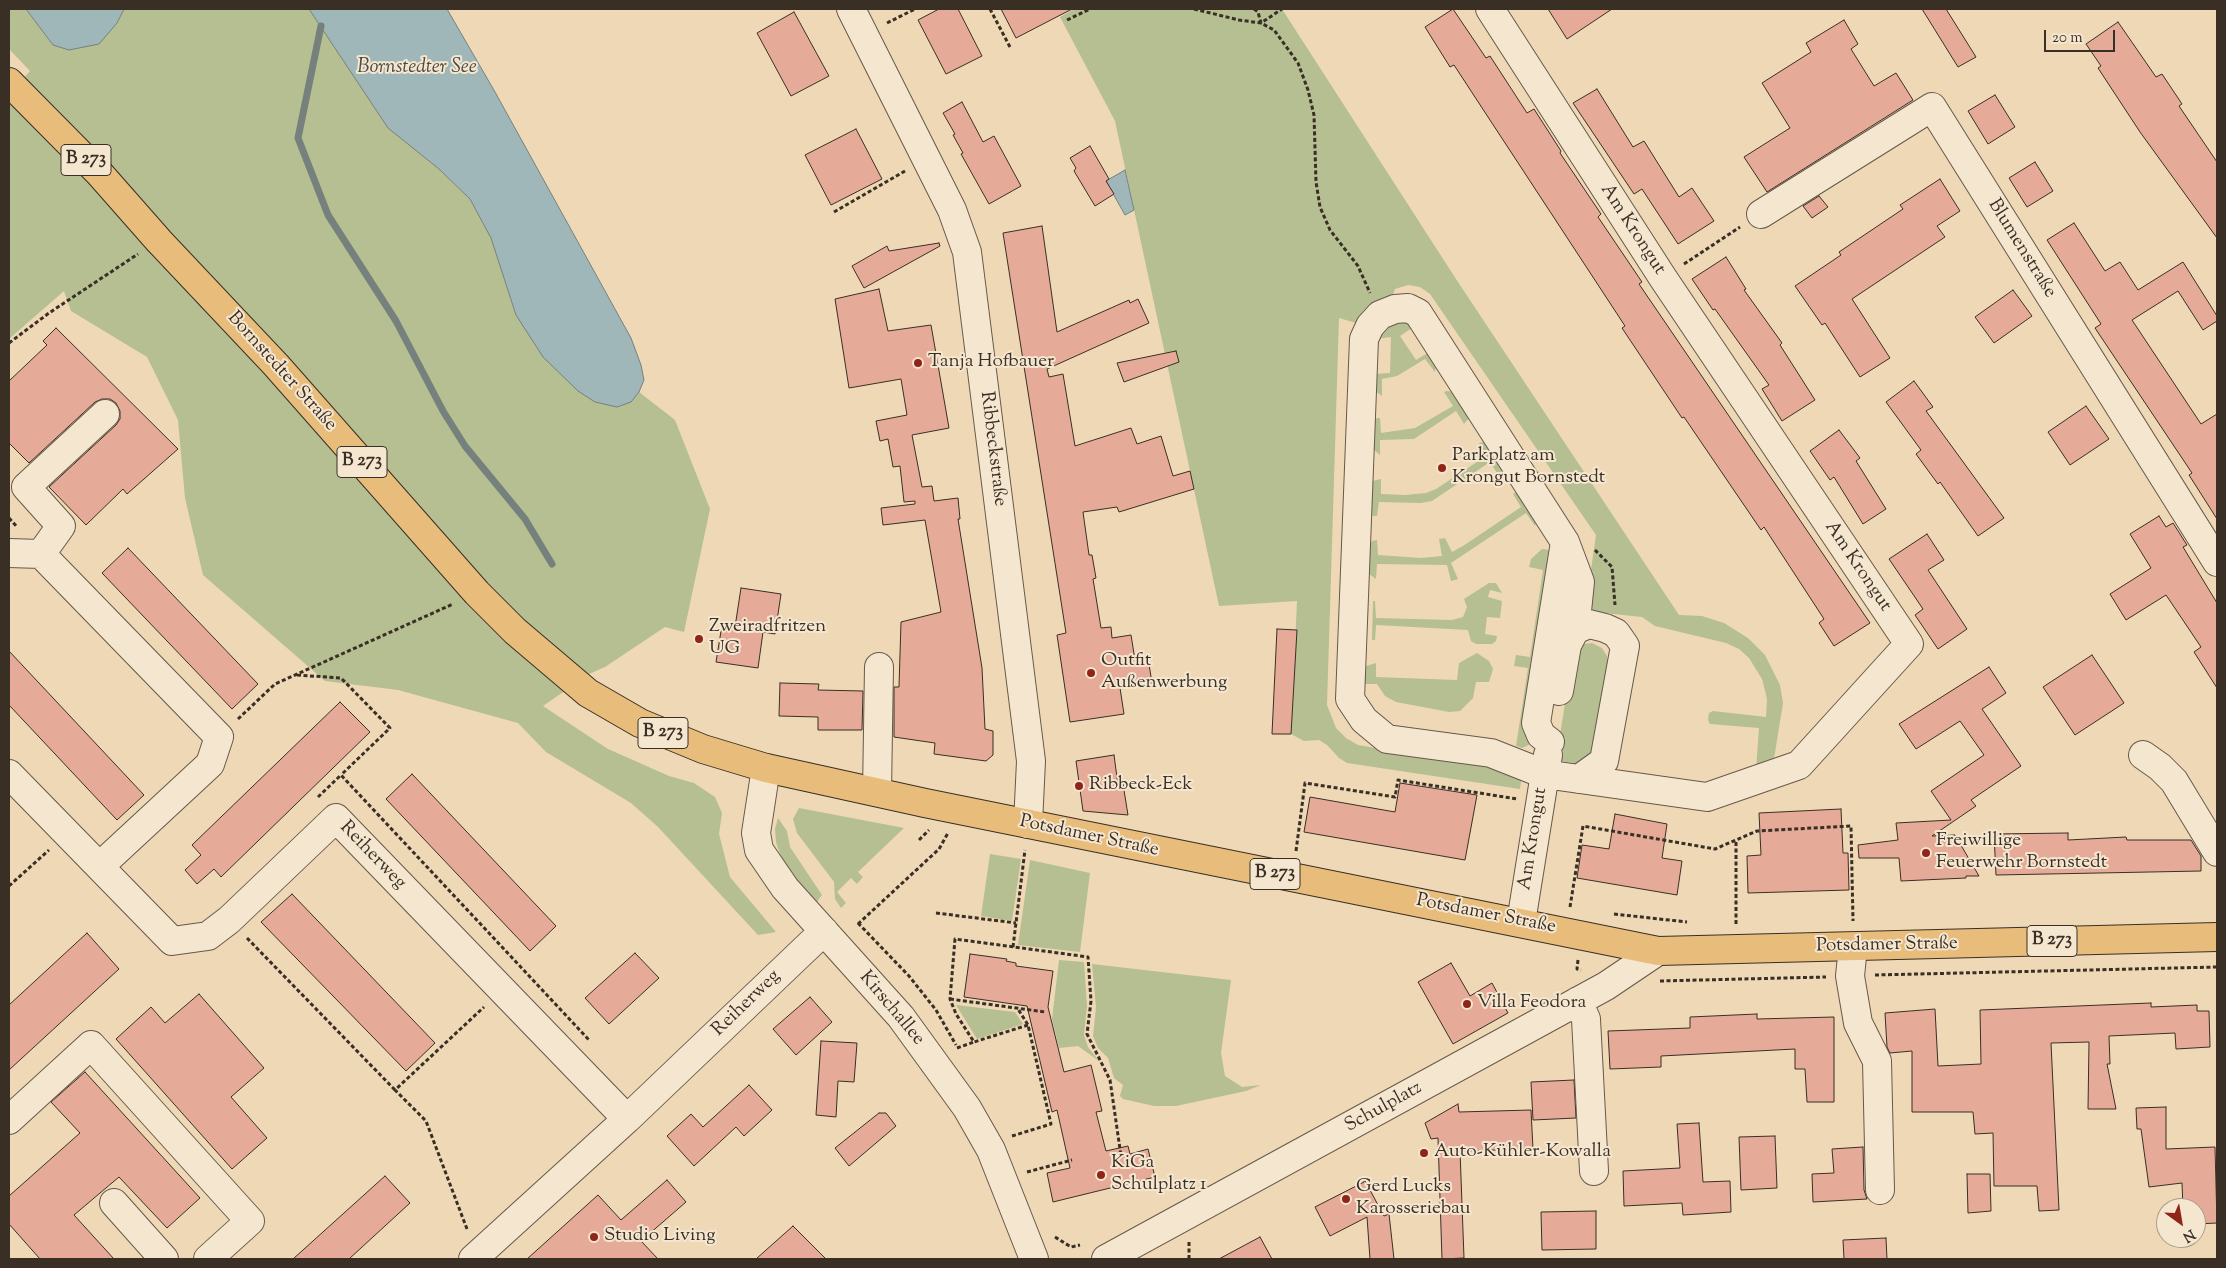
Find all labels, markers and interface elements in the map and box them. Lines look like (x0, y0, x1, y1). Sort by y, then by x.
scale bar (2046, 20, 2117, 52)
text: 20 m (2052, 28, 2083, 49)
water label: Bornstedter See (357, 57, 477, 81)
road number: B 273 (61, 144, 111, 176)
street label: Am Krongut (1594, 180, 1670, 280)
street label: Blumenstraße (1982, 195, 2060, 303)
street label: Bornstedter Straße (221, 307, 341, 437)
place label: Tanja Hofbauer (928, 352, 1054, 374)
marker: Tanja Hofbauer (912, 357, 924, 369)
street label: Ribbeckstraße (974, 390, 1010, 508)
place label: Parkplatz am Krongut Bornstedt (1452, 446, 1605, 490)
road number: B 273 (337, 447, 387, 478)
marker: Parkplatz am Krongut Bornstedt (1436, 462, 1448, 474)
street label: Am Krongut (1819, 518, 1895, 616)
place label: Zweiradfritzen UG (709, 617, 826, 661)
marker: Zweiradfritzen UG (693, 633, 705, 645)
place label: Outfit Außenwerbung (1101, 651, 1227, 695)
marker: Outfit Außenwerbung (1085, 667, 1097, 679)
road number: B 273 (638, 718, 688, 748)
place label: Ribbeck-Eck (1089, 775, 1193, 797)
marker: Ribbeck-Eck (1073, 780, 1085, 792)
street label: Am Krongut (1515, 786, 1553, 892)
street label: Potsdamer Straße (1017, 811, 1161, 863)
street label: Reiherweg (334, 817, 410, 895)
place label: Freiwillige Feuerwehr Bornstedt (1936, 831, 2107, 875)
marker: Freiwillige Feuerwehr Bornstedt (1920, 847, 1932, 859)
road number: B 273 (1250, 859, 1300, 890)
street label: Potsdamer Straße (1414, 890, 1558, 940)
road number: B 273 (2027, 926, 2077, 956)
street label: Potsdamer Straße (1816, 933, 1958, 959)
street label: Reiherweg (708, 966, 786, 1042)
street label: Kirschallee (853, 967, 929, 1051)
place label: Villa Feodora (1477, 993, 1586, 1015)
marker: Villa Feodora (1461, 998, 1473, 1010)
street label: Schulplatz (1341, 1077, 1427, 1139)
place label: Auto-Kühler-Kowalla (1434, 1142, 1611, 1164)
marker: Auto-Kühler-Kowalla (1418, 1147, 1430, 1159)
place label: KiGa Schulplatz 1 (1111, 1153, 1206, 1197)
marker: KiGa Schulplatz 1 (1095, 1169, 1107, 1181)
place label: Gerd Lucks Karosseriebau (1356, 1177, 1470, 1221)
marker: Gerd Lucks Karosseriebau (1340, 1193, 1352, 1205)
north arrow (2156, 1198, 2206, 1248)
text: N (2178, 1223, 2198, 1246)
place label: Studio Living (604, 1226, 716, 1248)
marker: Studio Living (588, 1231, 600, 1243)

